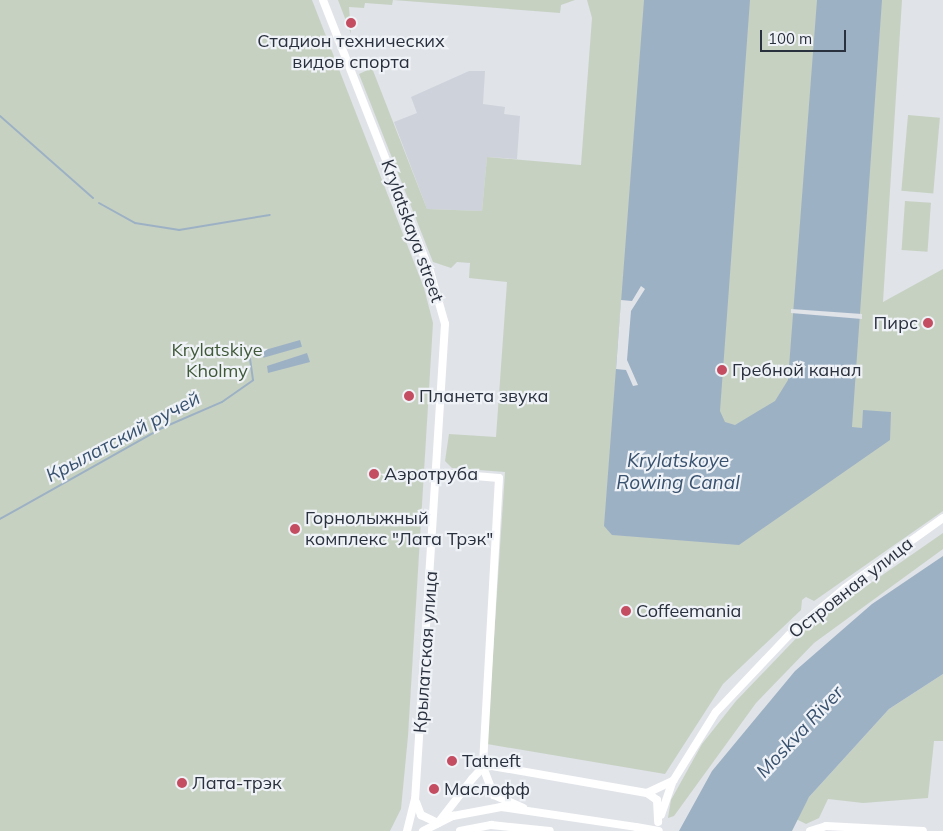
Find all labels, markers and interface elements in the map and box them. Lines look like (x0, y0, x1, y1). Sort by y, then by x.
marker: Стадион технических видов спорта (345, 17, 357, 29)
scale bar (763, 20, 849, 52)
text: 100 m (768, 29, 812, 48)
place label: Стадион технических видов спорта (257, 31, 445, 74)
street label: Krylatskaya street (376, 157, 448, 305)
place label: Пирс (873, 312, 918, 334)
marker: Пирс (922, 317, 934, 329)
park label: Krylatskiye Kholmy (171, 340, 263, 382)
place label: Гребной канал (732, 359, 862, 381)
marker: Гребной канал (716, 364, 728, 376)
place label: Планета звука (419, 385, 549, 407)
water label: Крылатский ручей (42, 387, 204, 487)
marker: Планета звука (403, 390, 415, 402)
water label: Krylatskoye Rowing Canal (616, 450, 740, 494)
place label: Аэротруба (384, 463, 478, 485)
marker: Аэротруба (368, 468, 380, 480)
place label: Горнолыжный комплекс "Лата Трэк" (305, 508, 493, 550)
marker: Горнолыжный комплекс "Лата Трэк" (289, 523, 301, 535)
street label: Островная улица (785, 533, 917, 643)
street label: Крылатская улица (410, 570, 442, 734)
place label: Coffeemania (636, 600, 741, 622)
marker: Coffeemania (620, 605, 632, 617)
water label: Moskva River (752, 681, 848, 783)
place label: Tatneft (462, 750, 521, 772)
marker: Tatneft (446, 755, 458, 767)
place label: Лата-трэк (192, 772, 282, 794)
marker: Лата-трэк (176, 777, 188, 789)
place label: Маслофф (444, 778, 530, 800)
marker: Маслофф (428, 783, 440, 795)

